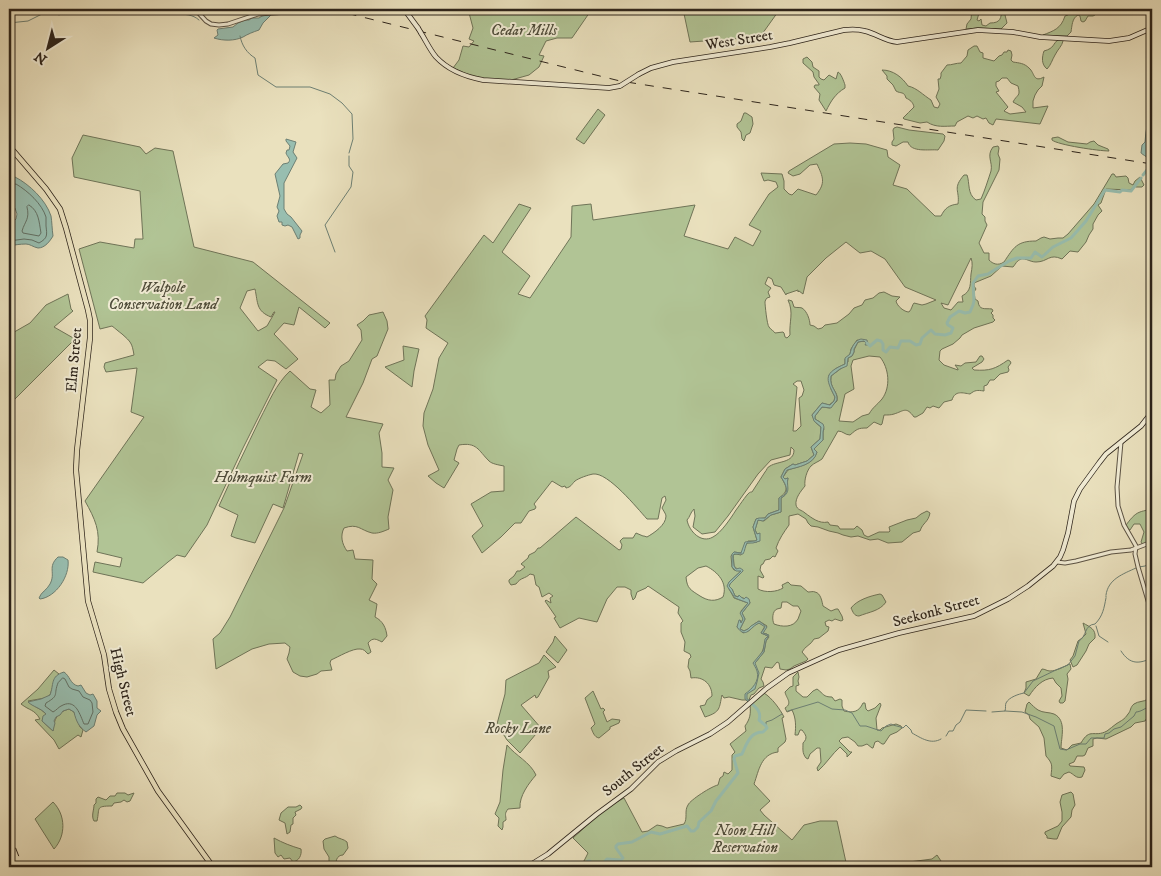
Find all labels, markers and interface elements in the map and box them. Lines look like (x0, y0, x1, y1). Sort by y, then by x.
park label: Cedar Mills (491, 21, 558, 40)
north arrow (22, 22, 72, 72)
street label: West Street (703, 25, 774, 55)
text: N (31, 47, 51, 68)
park label: Walpole Conservation Land (109, 278, 220, 314)
street label: Elm Street (62, 327, 86, 393)
park label: Holmquist Farm (213, 468, 312, 487)
street label: Seekonk Street (891, 590, 982, 632)
street label: High Street (105, 646, 141, 719)
park label: Rocky Lane (484, 719, 552, 738)
street label: South Street (598, 739, 668, 801)
park label: Noon Hill Reservation (711, 821, 778, 857)

